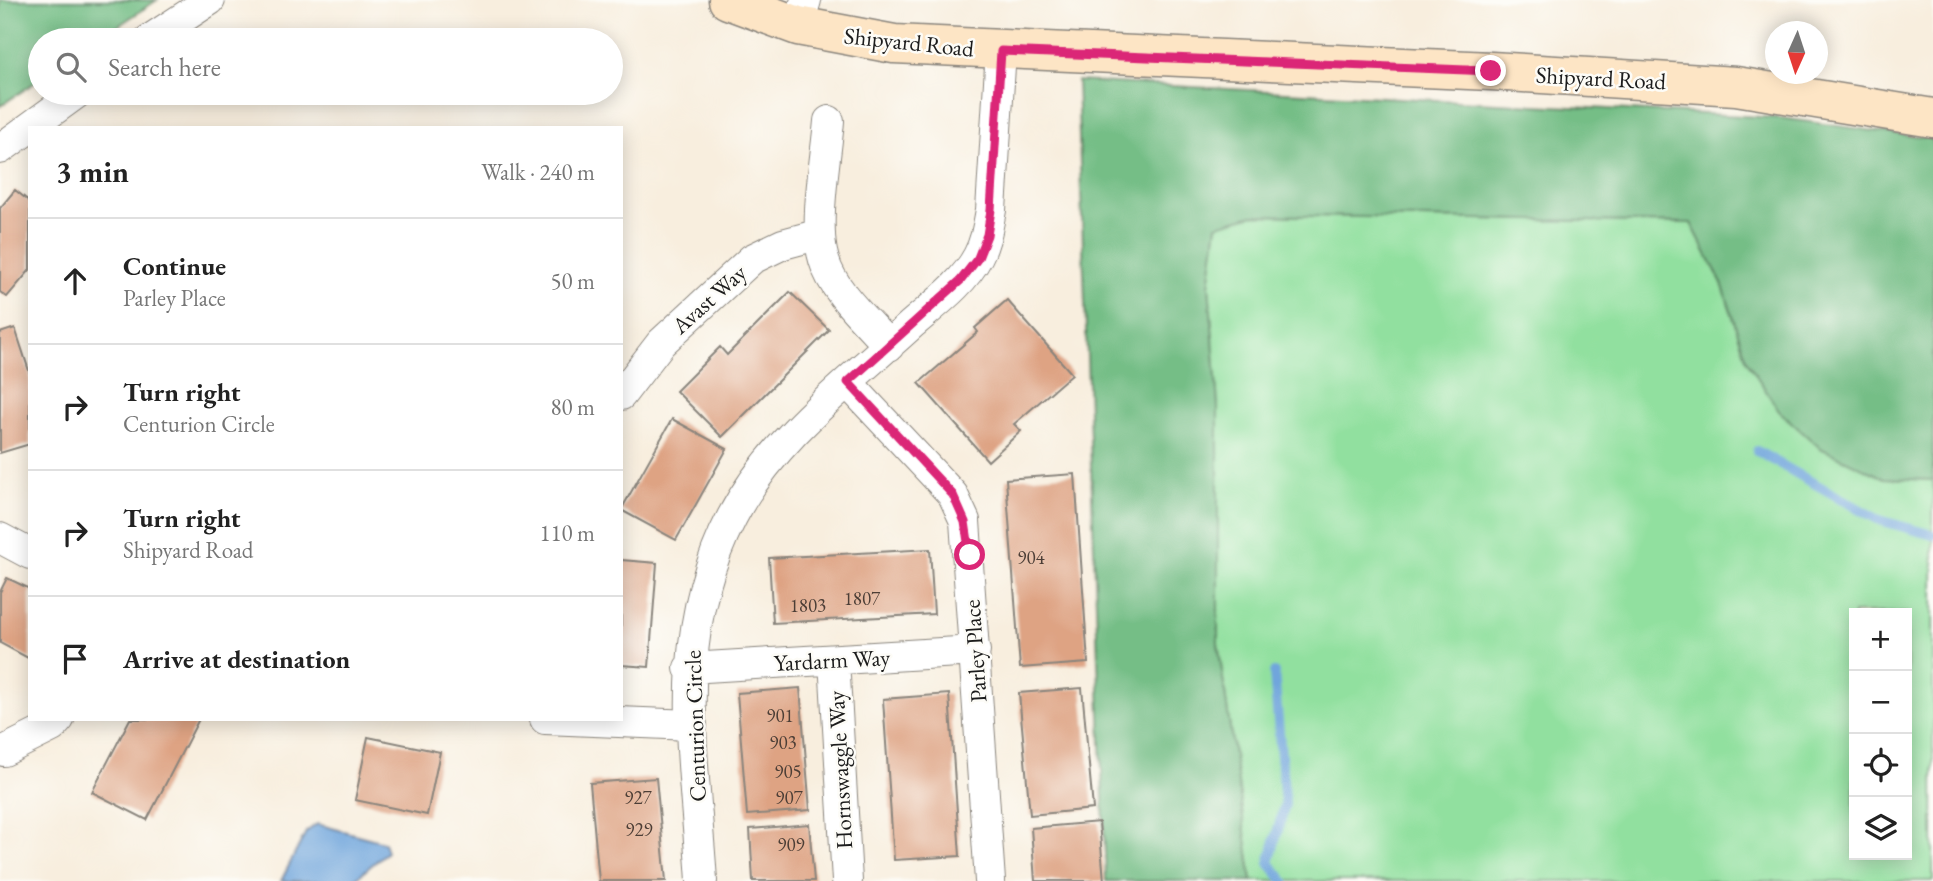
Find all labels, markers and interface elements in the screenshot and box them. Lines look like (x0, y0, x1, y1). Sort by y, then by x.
street label: Shipyard Road (843, 20, 976, 64)
north arrow (1765, 21, 1828, 84)
search box (28, 28, 623, 105)
icon: search (52, 48, 90, 86)
text: Search here (108, 50, 221, 84)
route end (1475, 55, 1506, 86)
street label: Shipyard Road (1535, 60, 1667, 96)
text: 3 min (56, 152, 129, 191)
text: Walk · 240 m (481, 157, 595, 187)
text: Continue (123, 249, 226, 283)
street label: Avast Way (665, 257, 753, 341)
icon: ahead (56, 262, 94, 300)
text: 50 m (550, 266, 595, 296)
text: Parley Place (123, 283, 226, 313)
text: Turn right (123, 375, 241, 409)
icon: right (56, 388, 94, 426)
text: 80 m (550, 392, 595, 422)
text: Centurion Circle (123, 409, 275, 439)
text: Turn right (123, 501, 241, 535)
icon: right (56, 514, 94, 552)
text: 110 m (539, 518, 595, 548)
text: Shipyard Road (123, 535, 254, 565)
route start (954, 539, 985, 570)
house number: 904 (1017, 545, 1046, 570)
house number: 1807 (844, 586, 881, 611)
house number: 1803 (790, 593, 826, 618)
street label: Parley Place (956, 599, 994, 703)
map controls (1849, 608, 1912, 860)
button: + (1849, 608, 1912, 671)
icon: arrive (56, 640, 94, 678)
text: Arrive at destination (123, 642, 350, 676)
street label: Yardarm Way (773, 642, 892, 678)
street label: Centurion Circle (677, 650, 713, 802)
button: − (1849, 671, 1912, 734)
street label: Hornswaggle Way (821, 689, 859, 850)
house number: 901 (766, 703, 794, 728)
house number: 903 (769, 730, 797, 755)
button: locate (1849, 734, 1912, 797)
house number: 905 (774, 759, 802, 784)
house number: 927 (624, 785, 653, 810)
house number: 907 (775, 785, 804, 810)
button: layers (1849, 797, 1912, 860)
house number: 929 (625, 817, 653, 842)
house number: 909 (777, 832, 805, 857)

